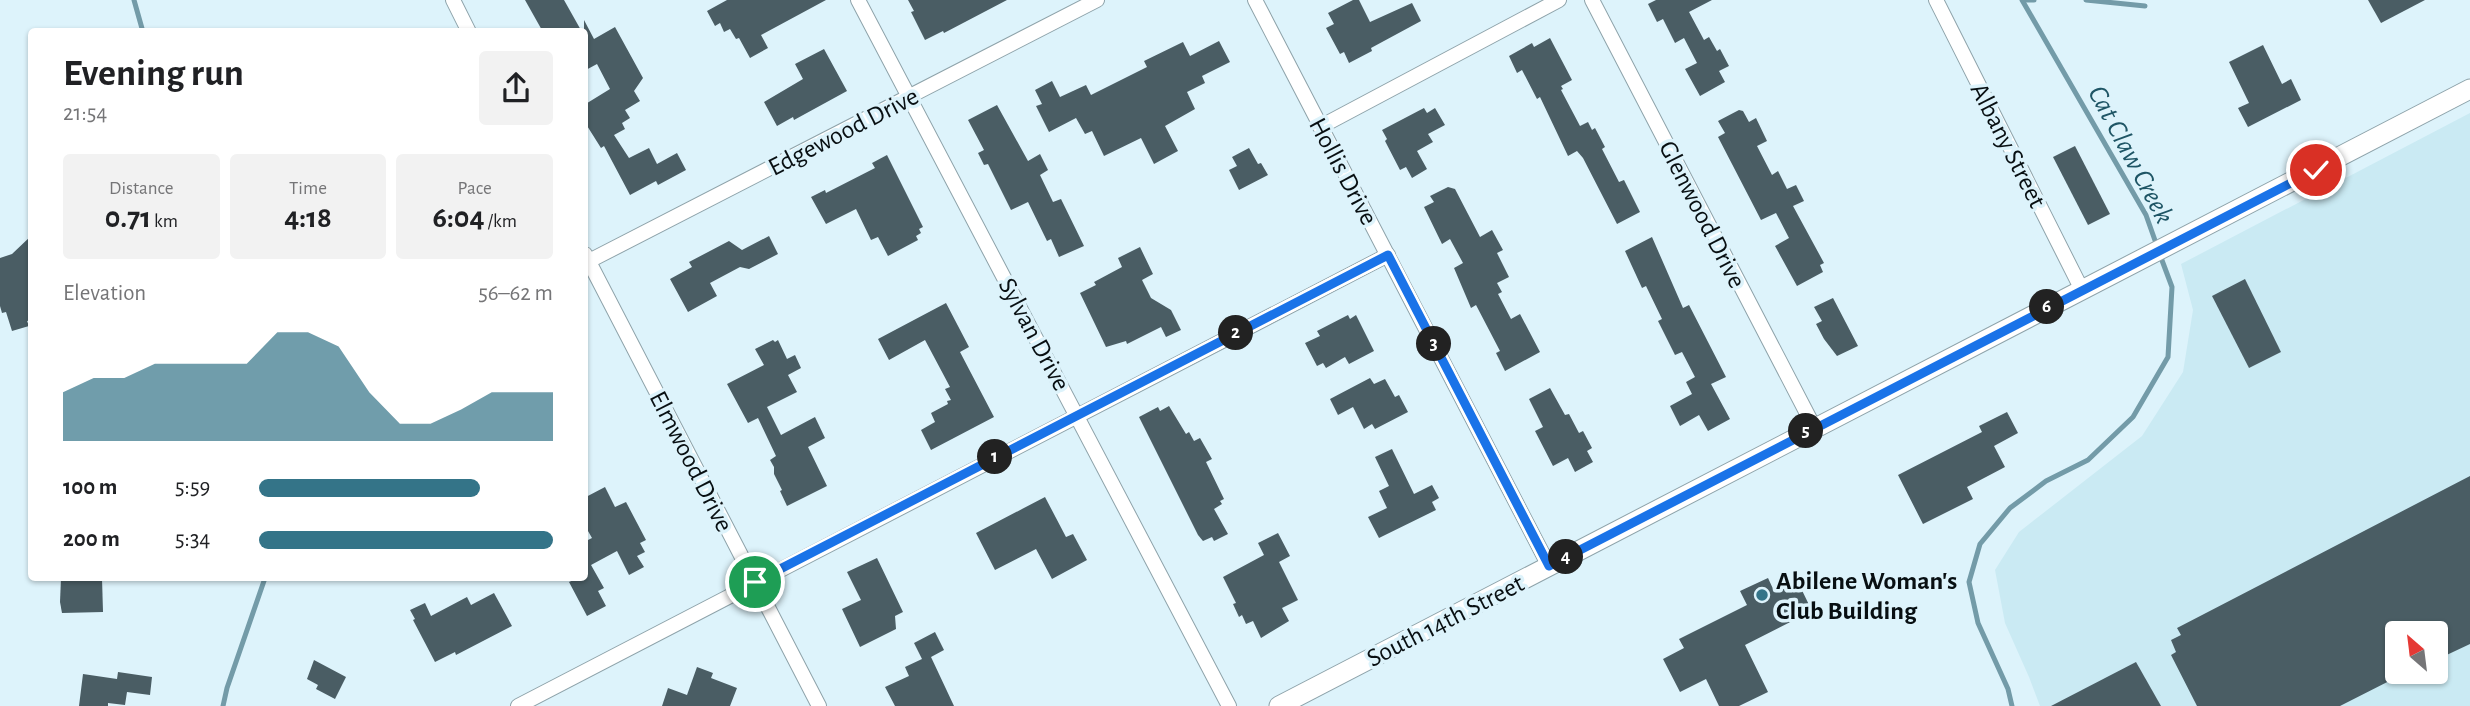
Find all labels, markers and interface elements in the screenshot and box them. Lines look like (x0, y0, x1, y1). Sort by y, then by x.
button: share (479, 51, 553, 125)
text: Evening run (63, 55, 244, 93)
street label: Albany Street (1966, 79, 2051, 212)
water label: Cat Claw Creek (2082, 81, 2178, 229)
street label: Edgewood Drive (764, 83, 923, 181)
text: 21:54 (63, 102, 107, 125)
street label: Hollis Drive (1304, 114, 1382, 229)
street label: Glenwood Drive (1654, 137, 1750, 292)
pin (2286, 140, 2346, 200)
icon: check (2297, 151, 2335, 189)
text: Distance (109, 179, 174, 198)
text: Time (289, 179, 327, 198)
text: Pace (458, 179, 492, 198)
text: 0.71 (105, 203, 151, 233)
text: 4:18 (284, 203, 332, 233)
text: 6:04 (432, 203, 484, 233)
text: km (151, 212, 178, 231)
text: /km (484, 212, 517, 231)
street label: Sylvan Drive (994, 274, 1075, 395)
text: Elevation (63, 282, 146, 305)
text: 56–62 m (478, 282, 553, 305)
pin: 6 (2030, 290, 2064, 324)
text: 6 (2042, 297, 2051, 316)
pin: 2 (1218, 316, 1254, 350)
text: 2 (1231, 323, 1240, 342)
pin: 3 (1416, 326, 1452, 362)
text: 3 (1429, 334, 1438, 353)
street label: Elmwood Drive (645, 387, 738, 536)
pin: 5 (1788, 414, 1824, 448)
text: 5 (1801, 421, 1810, 440)
pin: 1 (978, 440, 1012, 475)
text: 1 (991, 447, 998, 466)
text: 100 m (63, 476, 117, 499)
text: 5:59 (175, 476, 210, 499)
text: 200 m (63, 528, 120, 551)
text: 5:34 (175, 528, 210, 551)
pin: 4 (1548, 540, 1584, 574)
text: 4 (1561, 547, 1570, 566)
pin (725, 552, 785, 612)
icon: arrive (736, 563, 774, 601)
place label: Abilene Woman's Club Building (1776, 568, 1957, 624)
street label: South 14th Street (1363, 570, 1528, 672)
marker: Abilene Woman's Club Building (1754, 587, 1770, 603)
north arrow (2385, 621, 2448, 684)
map controls (2385, 621, 2448, 684)

